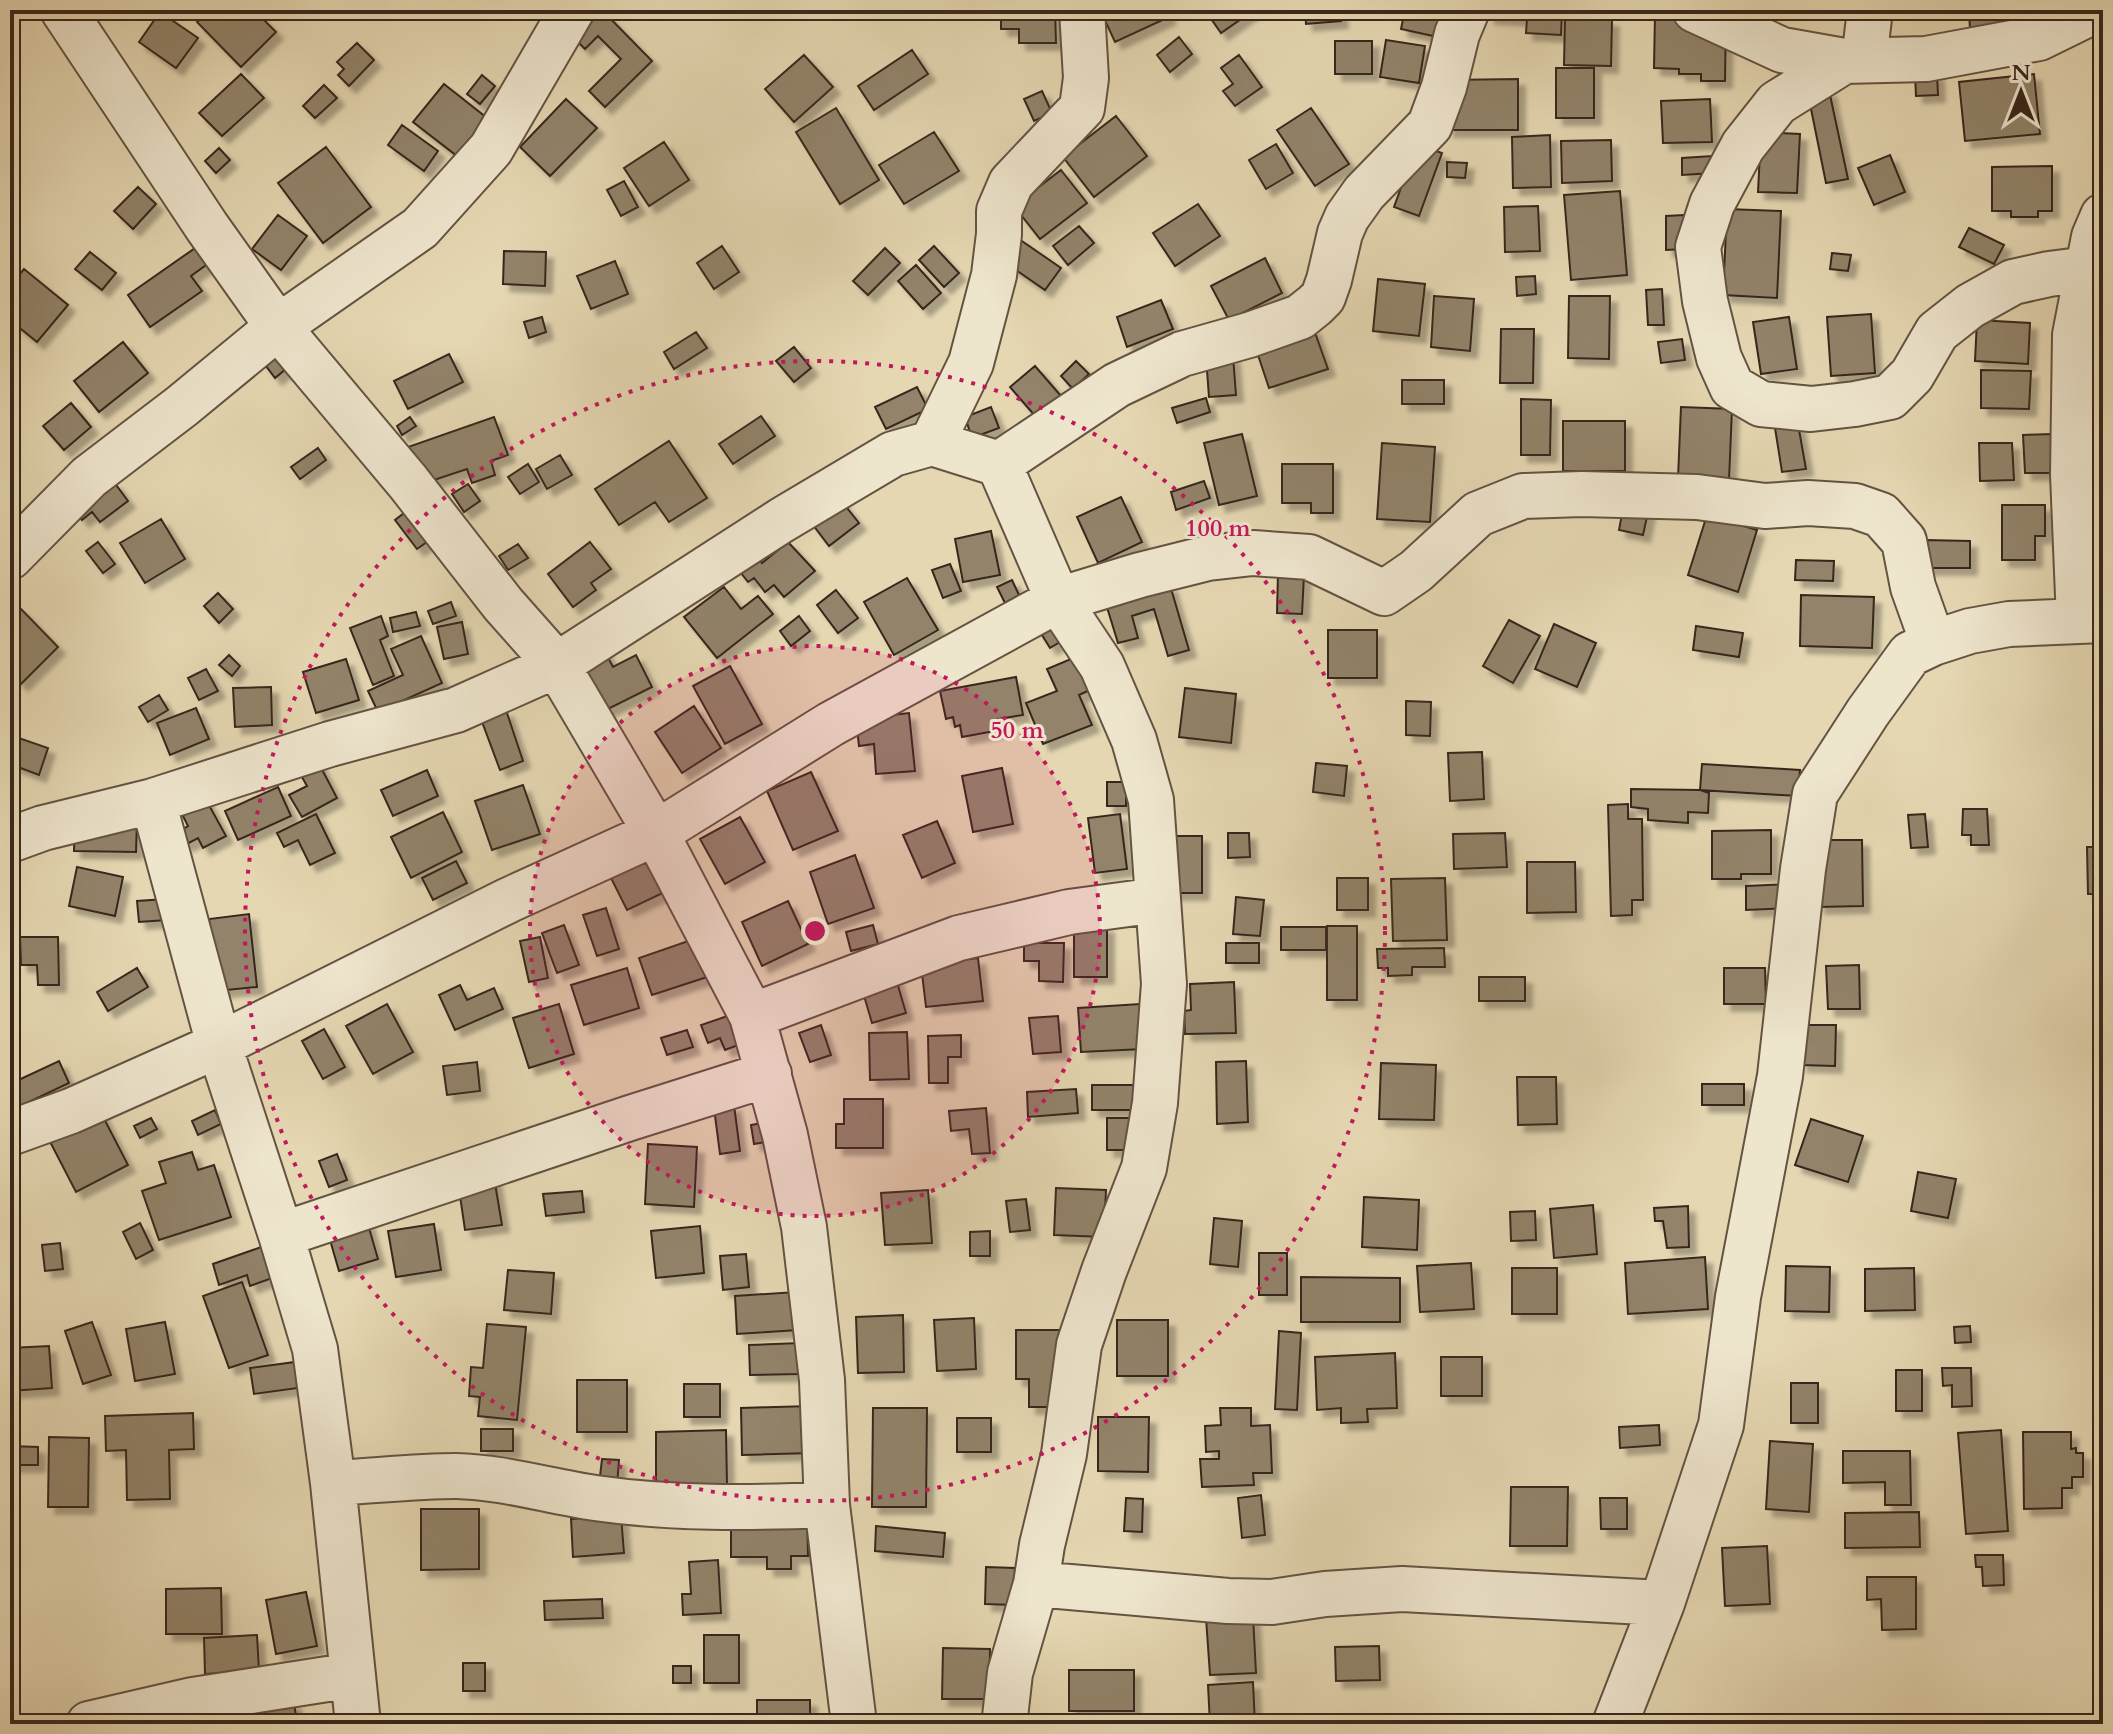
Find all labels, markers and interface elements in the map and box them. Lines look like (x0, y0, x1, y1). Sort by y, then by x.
north arrow (1981, 52, 2061, 132)
text: N (2011, 58, 2031, 88)
text: 100 m (1185, 512, 1252, 545)
text: 50 m (990, 714, 1044, 747)
centre of rings (801, 917, 829, 945)

